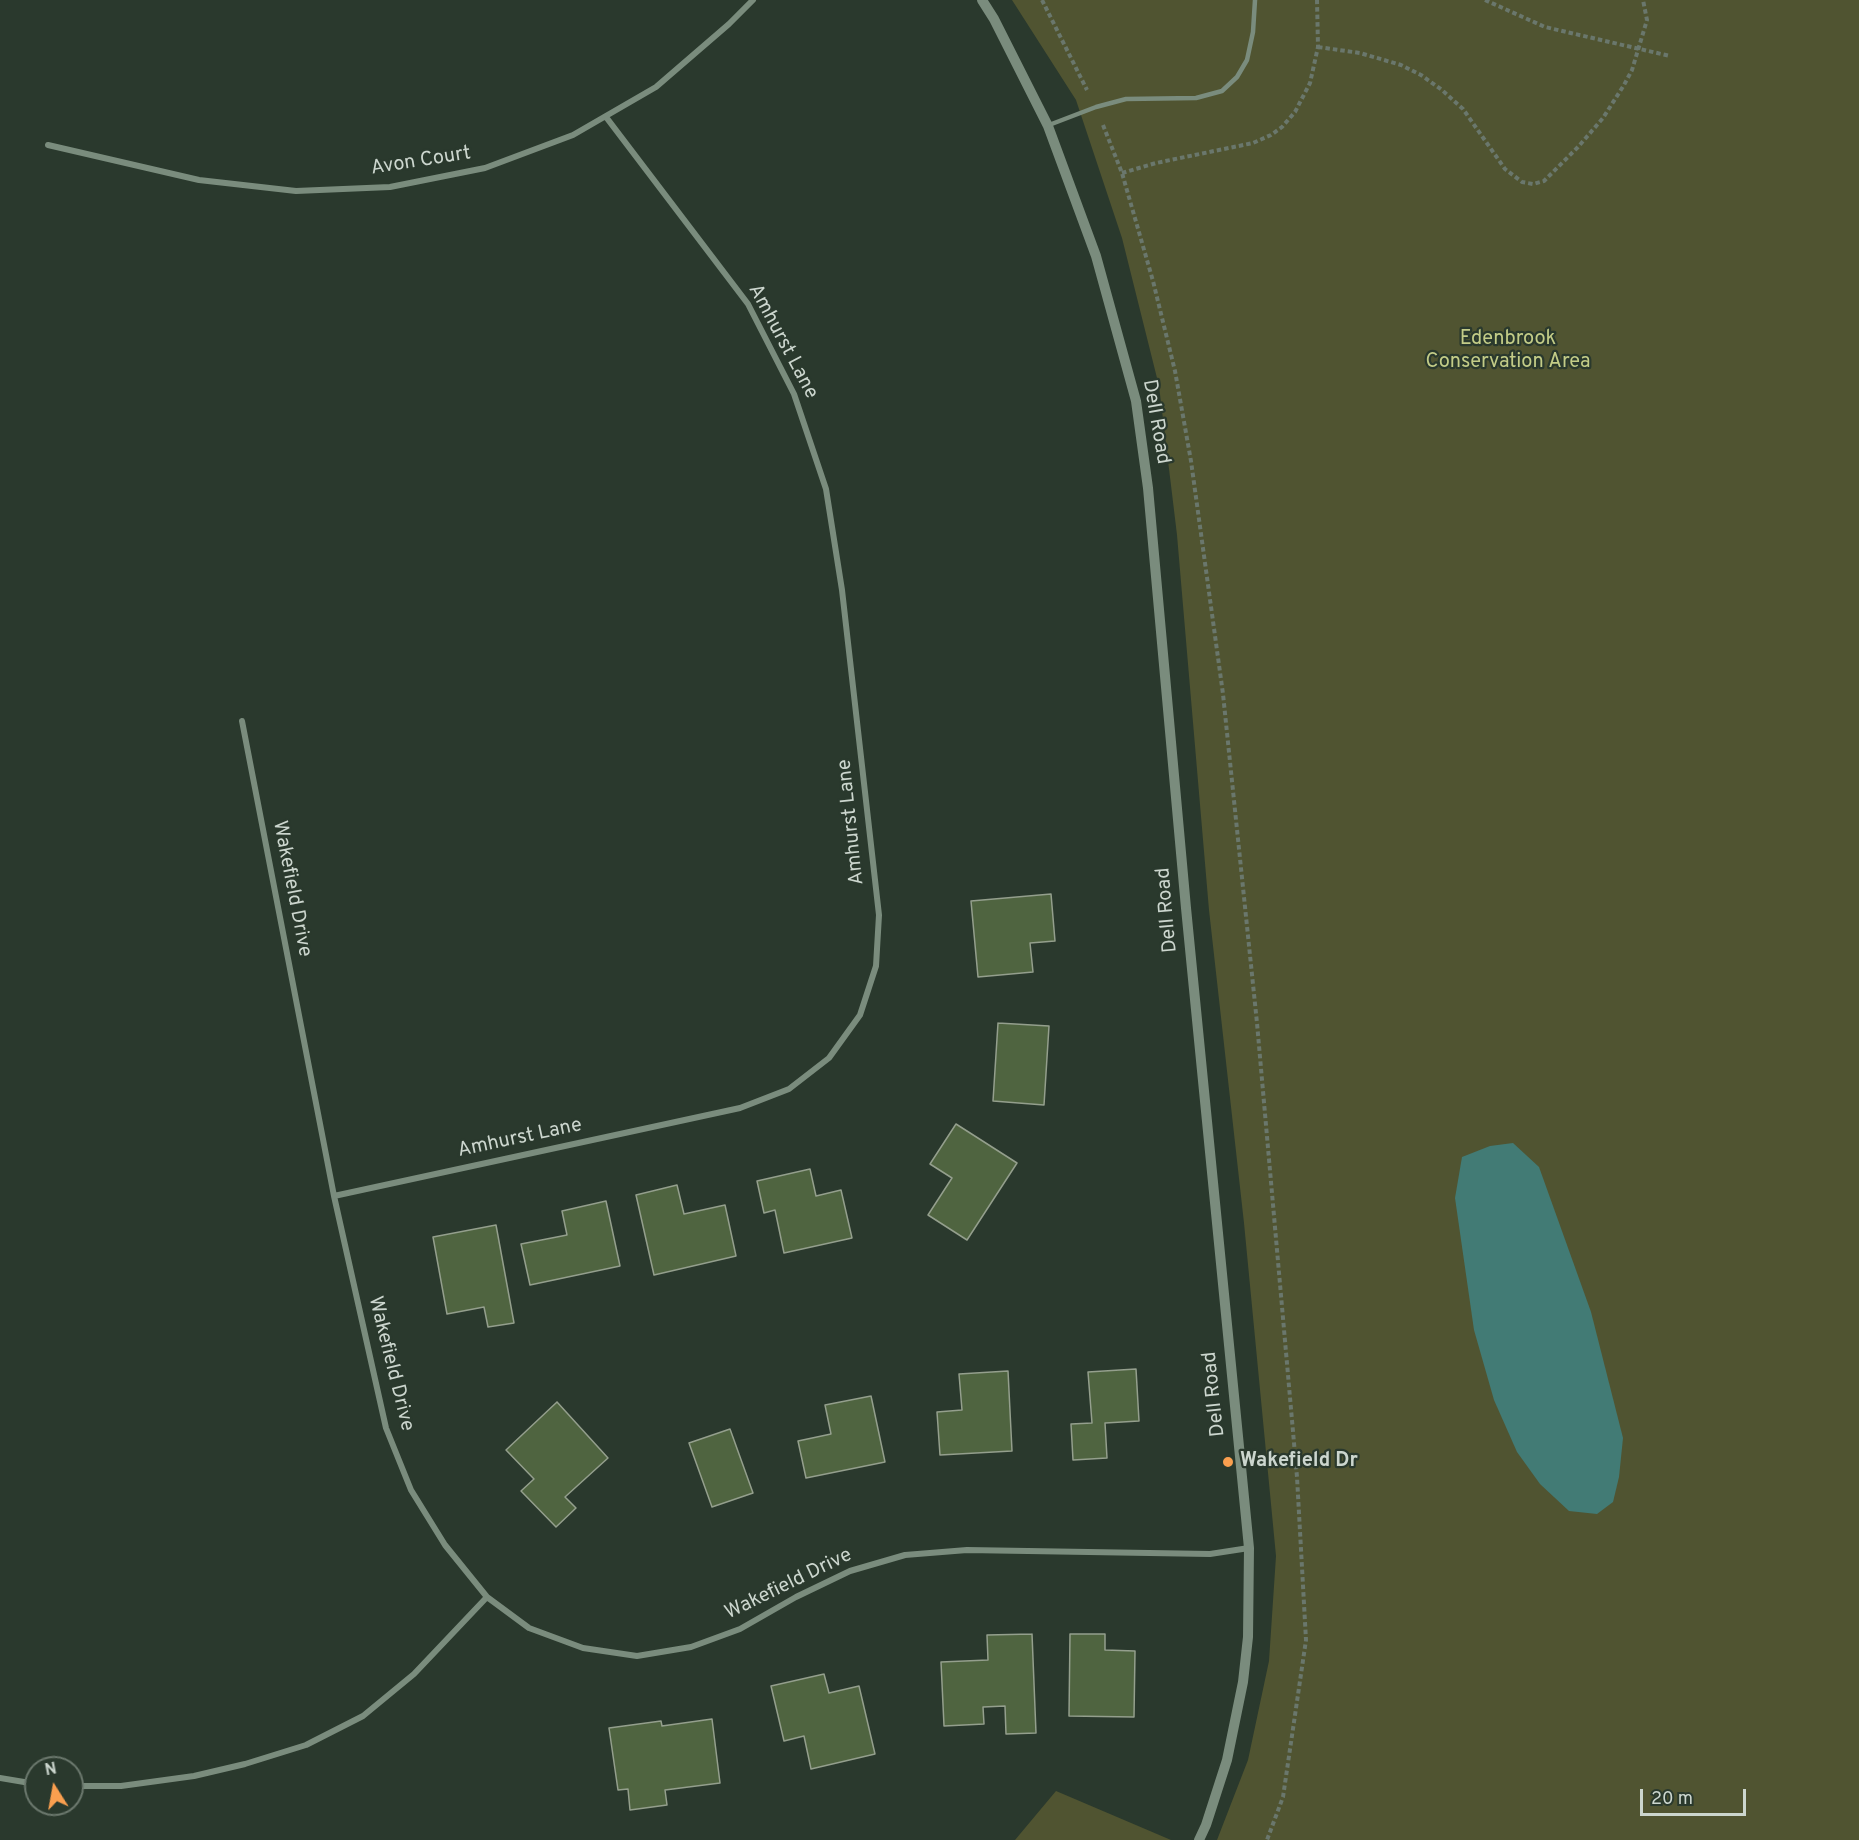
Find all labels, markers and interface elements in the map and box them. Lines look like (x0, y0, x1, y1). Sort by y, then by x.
street label: Avon Court (369, 142, 473, 182)
street label: Amhurst Lane (742, 281, 822, 403)
park label: Edenbrook Conservation Area (1426, 328, 1590, 375)
street label: Dell Road (1136, 378, 1174, 466)
street label: Amhurst Lane (833, 758, 871, 886)
street label: Wakefield Drive (266, 819, 316, 959)
street label: Dell Road (1152, 866, 1184, 954)
street label: Amhurst Lane (456, 1114, 584, 1164)
street label: Wakefield Drive (362, 1294, 418, 1434)
street label: Dell Road (1199, 1350, 1231, 1438)
place label: Wakefield Dr (1240, 1450, 1358, 1474)
marker: Wakefield Dr (1221, 1455, 1235, 1469)
street label: Wakefield Drive (722, 1544, 856, 1626)
north arrow (24, 1756, 84, 1816)
text: N (43, 1759, 58, 1781)
scale bar (1643, 1777, 1750, 1815)
text: 20 m (1651, 1788, 1693, 1811)

